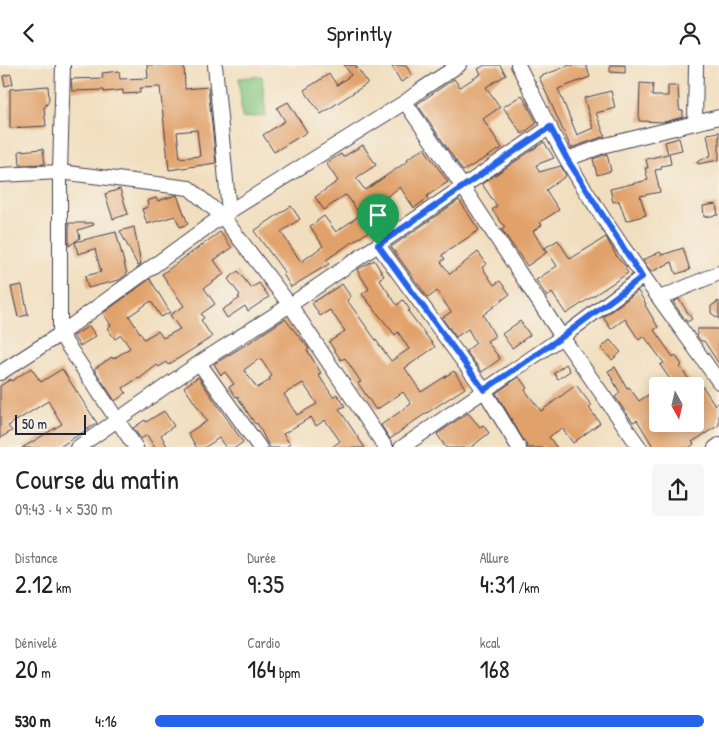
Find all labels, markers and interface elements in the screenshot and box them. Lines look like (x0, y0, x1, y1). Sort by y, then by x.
text: Sprintly (327, 18, 392, 48)
icon: back (15, 19, 43, 47)
icon: person (676, 19, 704, 47)
pin (357, 194, 399, 245)
icon: arrive (364, 201, 392, 229)
north arrow (649, 377, 704, 433)
map controls (649, 377, 704, 432)
scale bar (15, 413, 86, 436)
text: 50 m (22, 414, 47, 433)
text: Course du matin (15, 460, 179, 498)
button: share (652, 464, 704, 516)
text: 09:43 · 4 × 530 m (15, 498, 112, 520)
text: Distance (15, 548, 58, 567)
text: Durée (247, 548, 276, 567)
text: Allure (480, 548, 509, 567)
text: 2.12 (15, 567, 53, 601)
text: 9:35 (247, 567, 284, 601)
text: 4:31 (480, 567, 515, 601)
text: km (53, 578, 71, 597)
text: /km (515, 578, 540, 597)
text: Dénivelé (15, 633, 57, 652)
text: Cardio (247, 633, 280, 652)
text: kcal (480, 633, 500, 652)
text: 20 (15, 652, 38, 686)
text: 164 (247, 652, 276, 686)
text: 168 (480, 652, 510, 686)
text: m (38, 663, 51, 682)
text: bpm (276, 663, 300, 682)
text: 530 m (15, 710, 51, 732)
text: 4:16 (95, 710, 117, 732)

